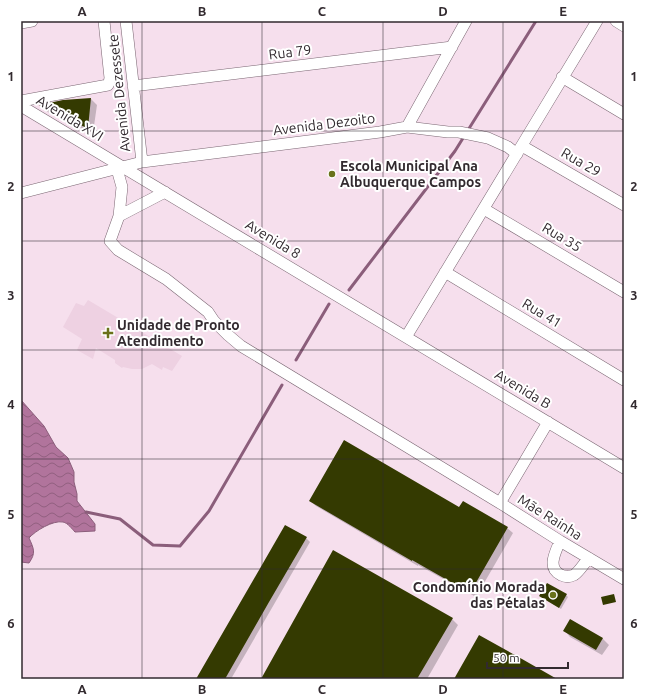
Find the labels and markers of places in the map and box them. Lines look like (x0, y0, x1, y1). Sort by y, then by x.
place label: Escola Municipal Ana Albuquerque Campos (340, 158, 481, 190)
marker: Escola Municipal Ana Albuquerque Campos (327, 169, 337, 179)
place label: Unidade de Pronto Atendimento (117, 317, 240, 349)
marker: Unidade de Pronto Atendimento (102, 327, 114, 339)
place label: Condomínio Morada das Pétalas (413, 579, 545, 611)
marker: Condomínio Morada das Pétalas (548, 590, 558, 600)

